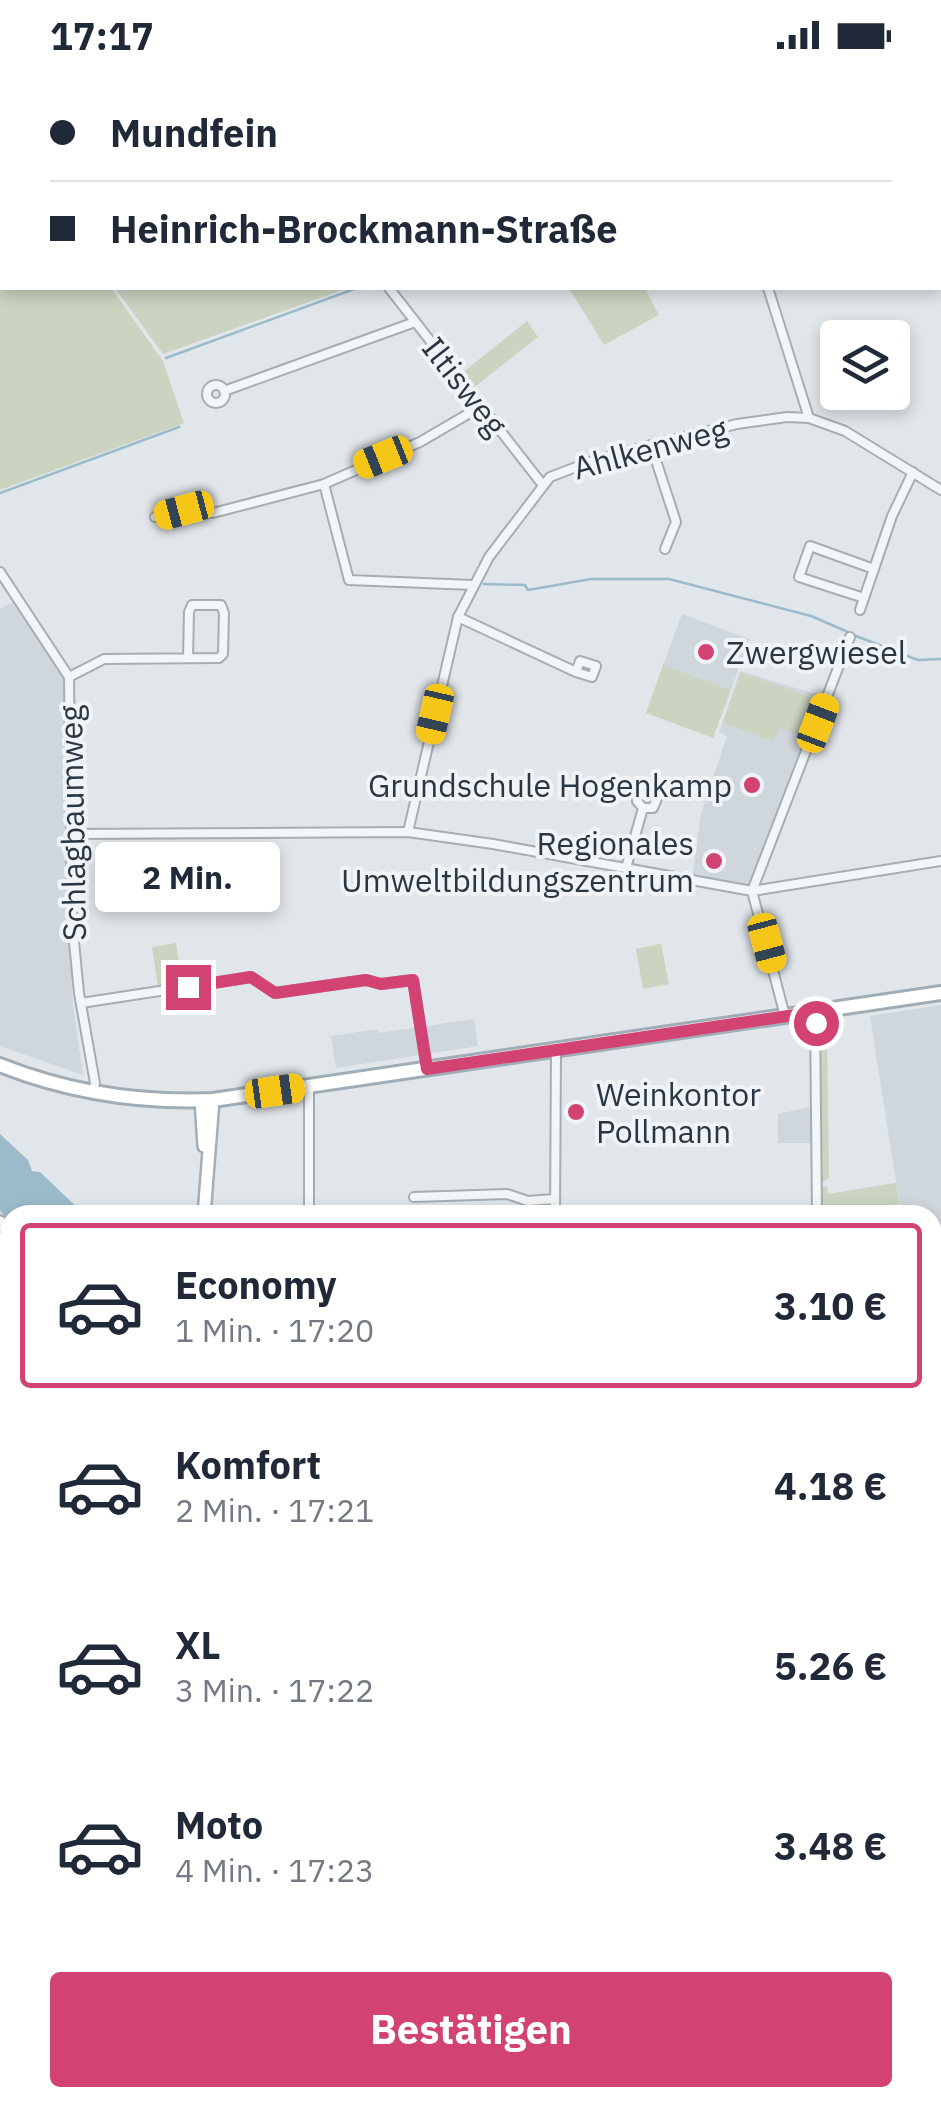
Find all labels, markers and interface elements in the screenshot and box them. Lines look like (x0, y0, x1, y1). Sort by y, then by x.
text: 17:17 (50, 11, 154, 60)
text: Mundfein (110, 108, 278, 157)
text: Heinrich-Brockmann-Straße (110, 204, 618, 253)
map controls (820, 320, 910, 410)
button: layers (820, 320, 910, 410)
street label: Iltisweg (413, 328, 517, 444)
street label: Ahlkenweg (568, 407, 732, 489)
car (350, 432, 416, 482)
car (151, 488, 217, 532)
place label: Zwergwiesel (726, 631, 907, 673)
marker: Zwergwiesel (695, 641, 717, 663)
car (414, 681, 456, 747)
car (793, 690, 843, 756)
street label: Schlagbaumweg (49, 705, 95, 941)
place label: Grundschule Hogenkamp (368, 764, 732, 806)
marker: Grundschule Hogenkamp (741, 774, 763, 796)
place label: Regionales Umweltbildungszentrum (341, 822, 694, 901)
callout: 2 Min. (96, 842, 280, 912)
marker: Regionales Umweltbildungszentrum (703, 850, 725, 872)
text: 2 Min. (142, 856, 233, 898)
car (745, 910, 789, 976)
route end (166, 965, 211, 1010)
route start (794, 1001, 839, 1046)
car (243, 1072, 307, 1110)
place label: Weinkontor Pollmann (596, 1073, 761, 1152)
marker: Weinkontor Pollmann (565, 1101, 587, 1123)
text: Economy (175, 1260, 337, 1309)
icon: car (55, 1261, 145, 1351)
text: 3.10 € (774, 1281, 887, 1330)
text: 1 Min. · 17:20 (175, 1309, 374, 1351)
text: Komfort (175, 1440, 321, 1489)
icon: car (55, 1441, 145, 1531)
text: 4.18 € (774, 1461, 887, 1510)
text: 2 Min. · 17:21 (175, 1489, 374, 1531)
text: XL (175, 1620, 221, 1669)
icon: car (55, 1621, 145, 1711)
text: 5.26 € (774, 1641, 887, 1690)
text: 3 Min. · 17:22 (175, 1669, 374, 1711)
text: Moto (175, 1800, 263, 1849)
icon: car (55, 1801, 145, 1891)
text: 3.48 € (774, 1821, 887, 1870)
text: 4 Min. · 17:23 (175, 1849, 374, 1891)
button: Bestätigen (50, 1972, 892, 2087)

